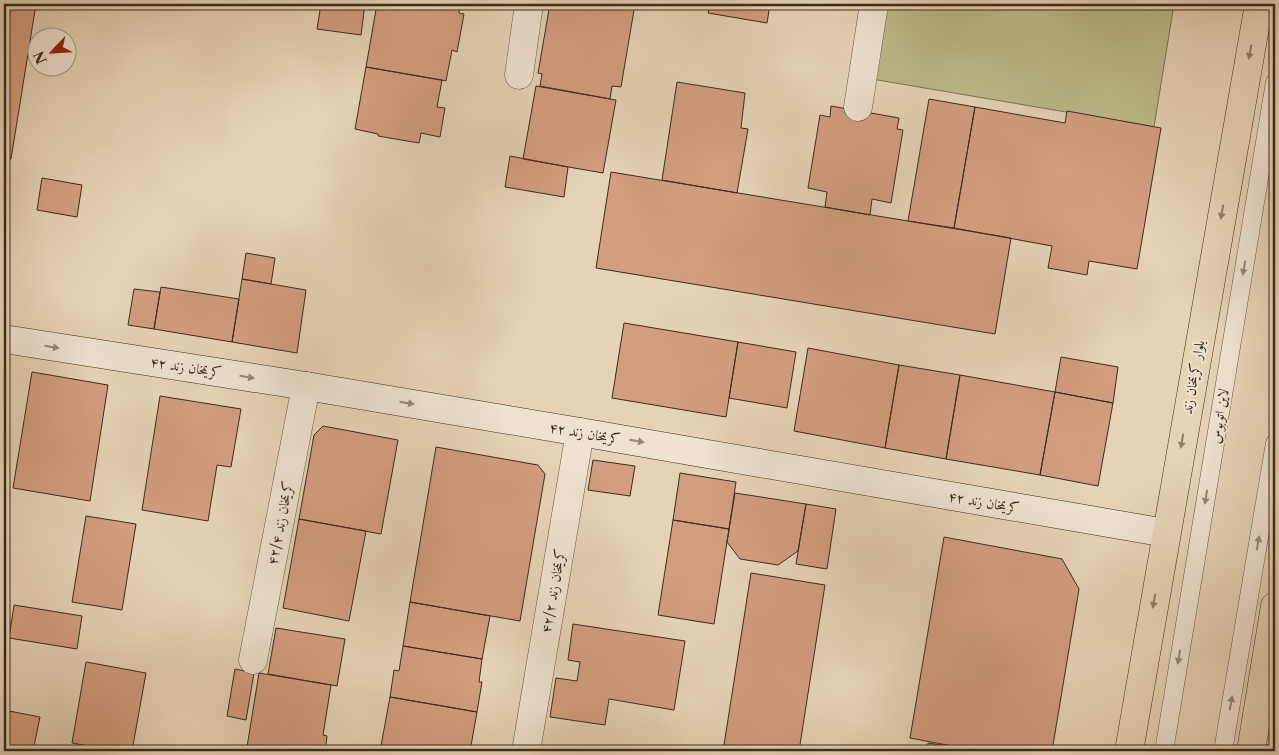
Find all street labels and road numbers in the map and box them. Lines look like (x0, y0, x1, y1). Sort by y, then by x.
street label: بلوار کریمخان زند (1178, 338, 1208, 415)
street label: کریمخان زند ۴۲ (149, 352, 223, 382)
street label: لاین اتوبوس (1206, 387, 1232, 445)
street label: کریمخان زند ۴۲ (548, 418, 622, 448)
street label: کریمخان زند ۴۲/۴ (263, 480, 297, 566)
street label: کریمخان زند ۴۲ (947, 487, 1021, 517)
street label: کریمخان زند ۴۲/۲ (537, 548, 569, 634)

